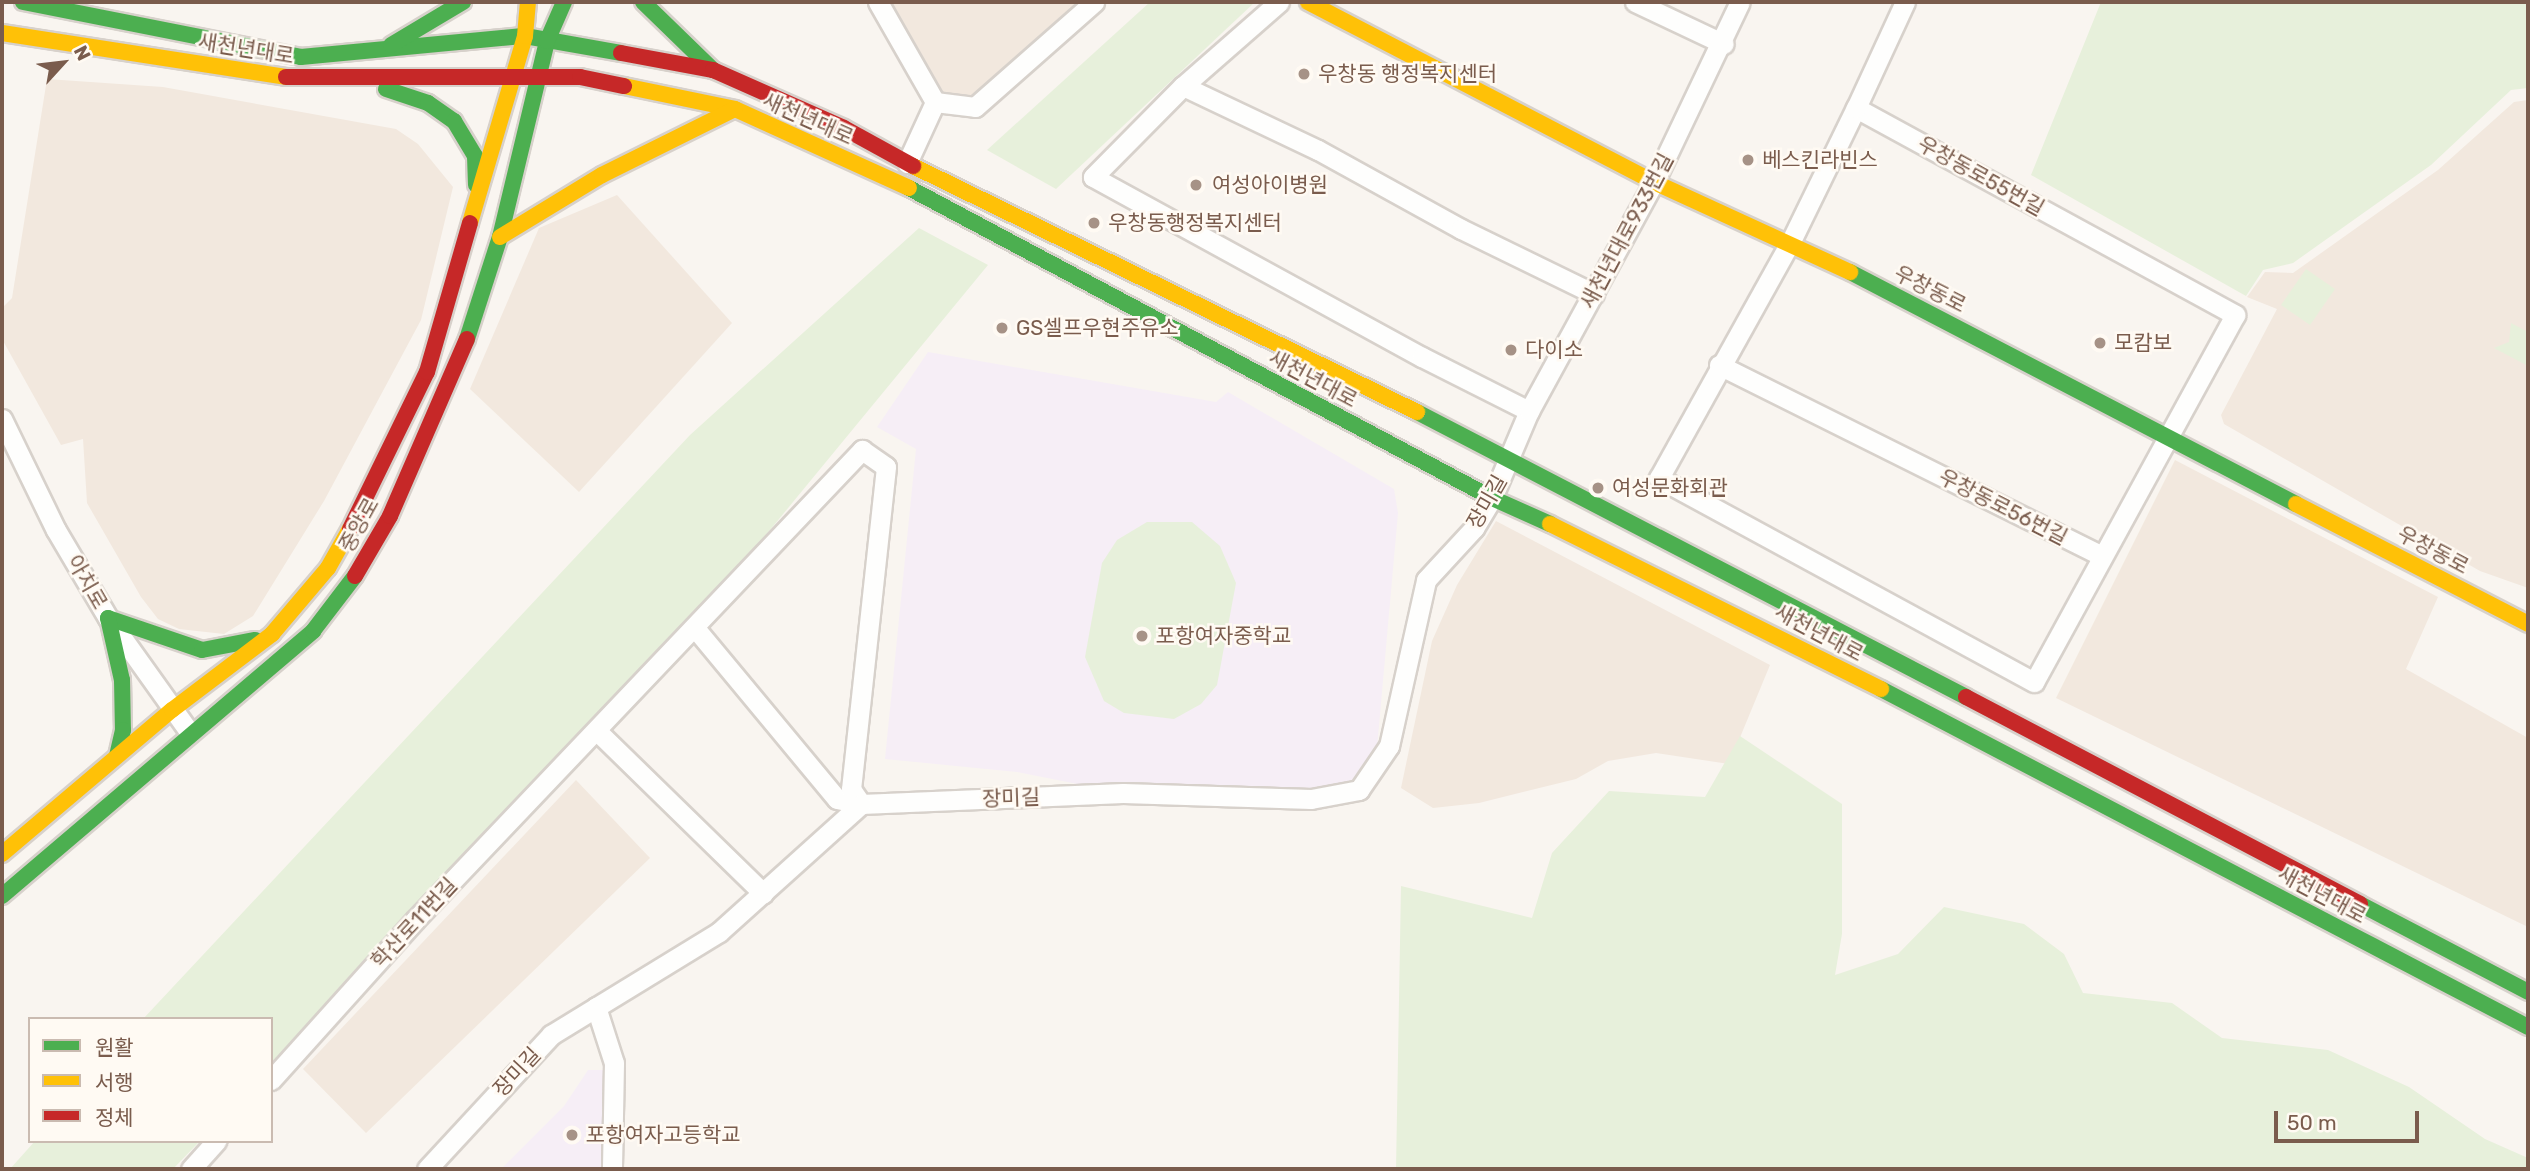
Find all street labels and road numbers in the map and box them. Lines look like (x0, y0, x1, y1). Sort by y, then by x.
street label: 새천년대로 (196, 29, 296, 69)
street label: 새천년대로 (759, 88, 857, 150)
street label: 우창동로55번길 (1913, 131, 2049, 221)
street label: 새천년대로933번길 (1575, 149, 1679, 313)
street label: 우창동로 (1890, 260, 1970, 318)
street label: 새천년대로 (1264, 345, 1362, 413)
street label: 우창동로56번길 (1934, 464, 2072, 550)
street label: 장미길 (1462, 471, 1512, 533)
street label: 중앙로 (334, 494, 384, 556)
street label: 우창동로 (2393, 521, 2473, 579)
street label: 아치로 (62, 551, 112, 613)
street label: 새천년대로 (1770, 599, 1868, 667)
street label: 장미길 (982, 784, 1040, 812)
street label: 새천년대로 (2273, 861, 2371, 929)
street label: 학산로11번길 (366, 873, 462, 973)
street label: 장미길 (488, 1042, 546, 1102)

